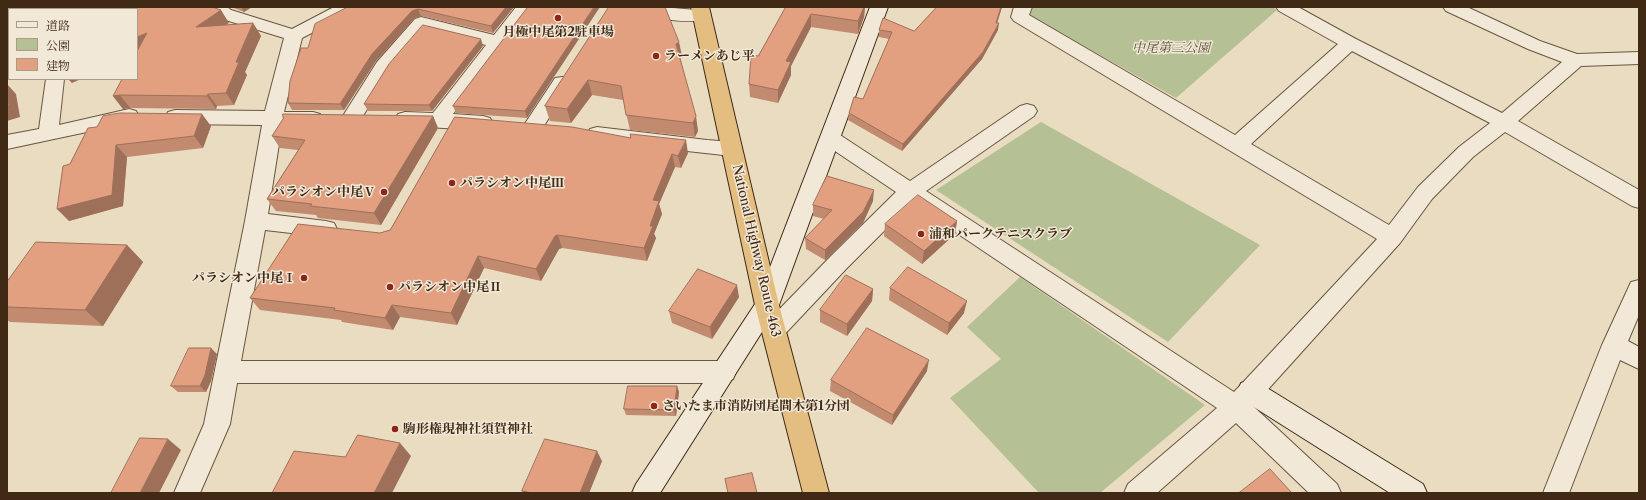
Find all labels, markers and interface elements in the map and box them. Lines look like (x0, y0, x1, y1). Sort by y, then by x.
legend (8, 8, 138, 80)
marker: 月極中尾第2駐車場 (553, 13, 563, 23)
text: 道路 (46, 18, 70, 33)
place label: 月極中尾第2駐車場 (502, 24, 614, 40)
text: 公園 (46, 38, 70, 53)
park label: 中尾第三公園 (1132, 40, 1210, 56)
place label: ラーメンあじ平 (664, 48, 755, 64)
marker: ラーメンあじ平 (651, 51, 661, 61)
text: 建物 (46, 58, 70, 73)
street label: National Highway Route 463 (729, 163, 783, 339)
place label: パラシオン中尾Ⅲ (460, 175, 564, 191)
marker: パラシオン中尾Ⅲ (447, 178, 457, 188)
place label: パラシオン中尾Ⅴ (272, 184, 376, 200)
marker: パラシオン中尾Ⅴ (379, 187, 389, 197)
place label: 浦和パークテニスクラブ (929, 226, 1072, 242)
marker: 浦和パークテニスクラブ (916, 229, 926, 239)
place label: パラシオン中尾Ⅰ (192, 270, 296, 286)
marker: パラシオン中尾Ⅰ (299, 273, 309, 283)
place label: パラシオン中尾Ⅱ (398, 279, 502, 295)
marker: パラシオン中尾Ⅱ (385, 282, 395, 292)
place label: さいたま市消防団尾間木第1分団 (662, 398, 850, 414)
marker: さいたま市消防団尾間木第1分団 (649, 401, 659, 411)
place label: 駒形権現神社須賀神社 (403, 421, 533, 437)
marker: 駒形権現神社須賀神社 (390, 424, 400, 434)

